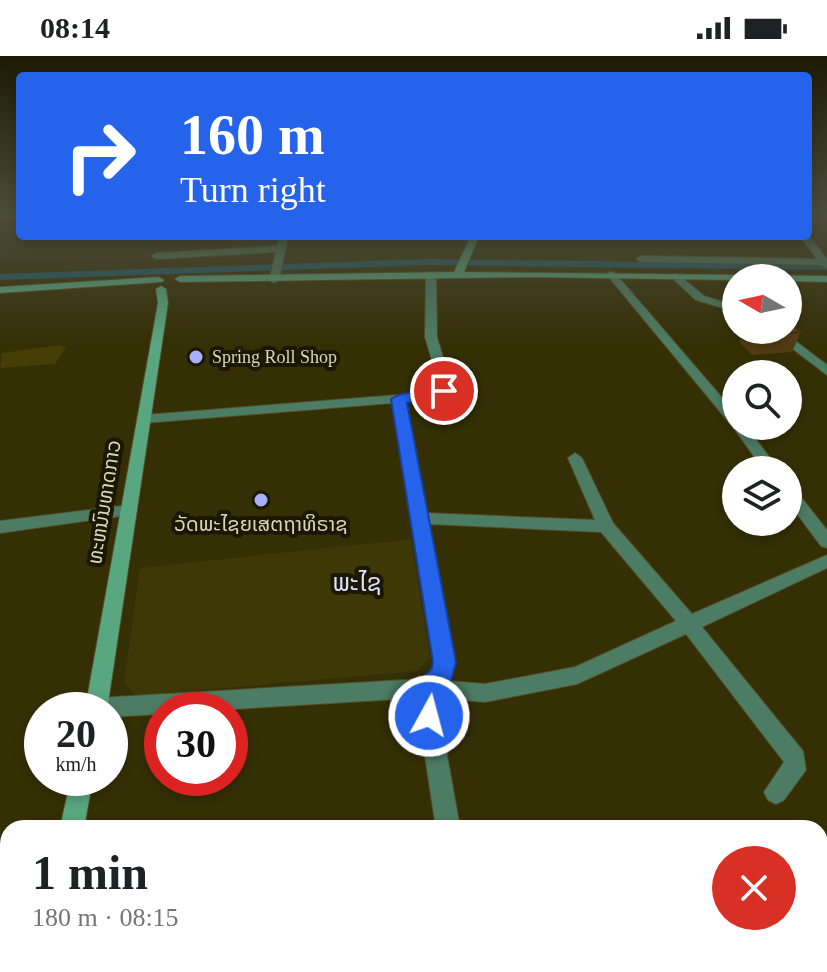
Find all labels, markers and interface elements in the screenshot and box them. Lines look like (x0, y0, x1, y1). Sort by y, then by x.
text: 08:14 (40, 11, 110, 44)
icon: right (48, 104, 152, 208)
text: 160 m (180, 104, 325, 166)
text: Turn right (180, 170, 326, 210)
north arrow (722, 264, 802, 344)
map controls (722, 264, 802, 536)
place label: Spring Roll Shop (212, 347, 337, 367)
marker: Spring Roll Shop (187, 348, 205, 366)
pin (410, 357, 478, 425)
button: search (722, 360, 802, 440)
icon: arrive (422, 369, 466, 413)
street label: ທະຫນົນທາດກາວ (83, 438, 125, 566)
button: layers (722, 456, 802, 536)
marker: ວັດພະໄຊຍເສຕຖາທິຣາຊ (252, 491, 270, 509)
place label: ວັດພະໄຊຍເສຕຖາທິຣາຊ (174, 513, 348, 535)
district label: ພະໄຊ (332, 570, 382, 596)
position arrow (387, 674, 471, 758)
speed limit sign: 30 (144, 692, 248, 796)
text: 20 (56, 711, 96, 756)
text: km/h (55, 753, 97, 775)
text: 1 min (32, 846, 148, 899)
button: close (712, 846, 796, 930)
text: 180 m · 08:15 (32, 903, 179, 932)

